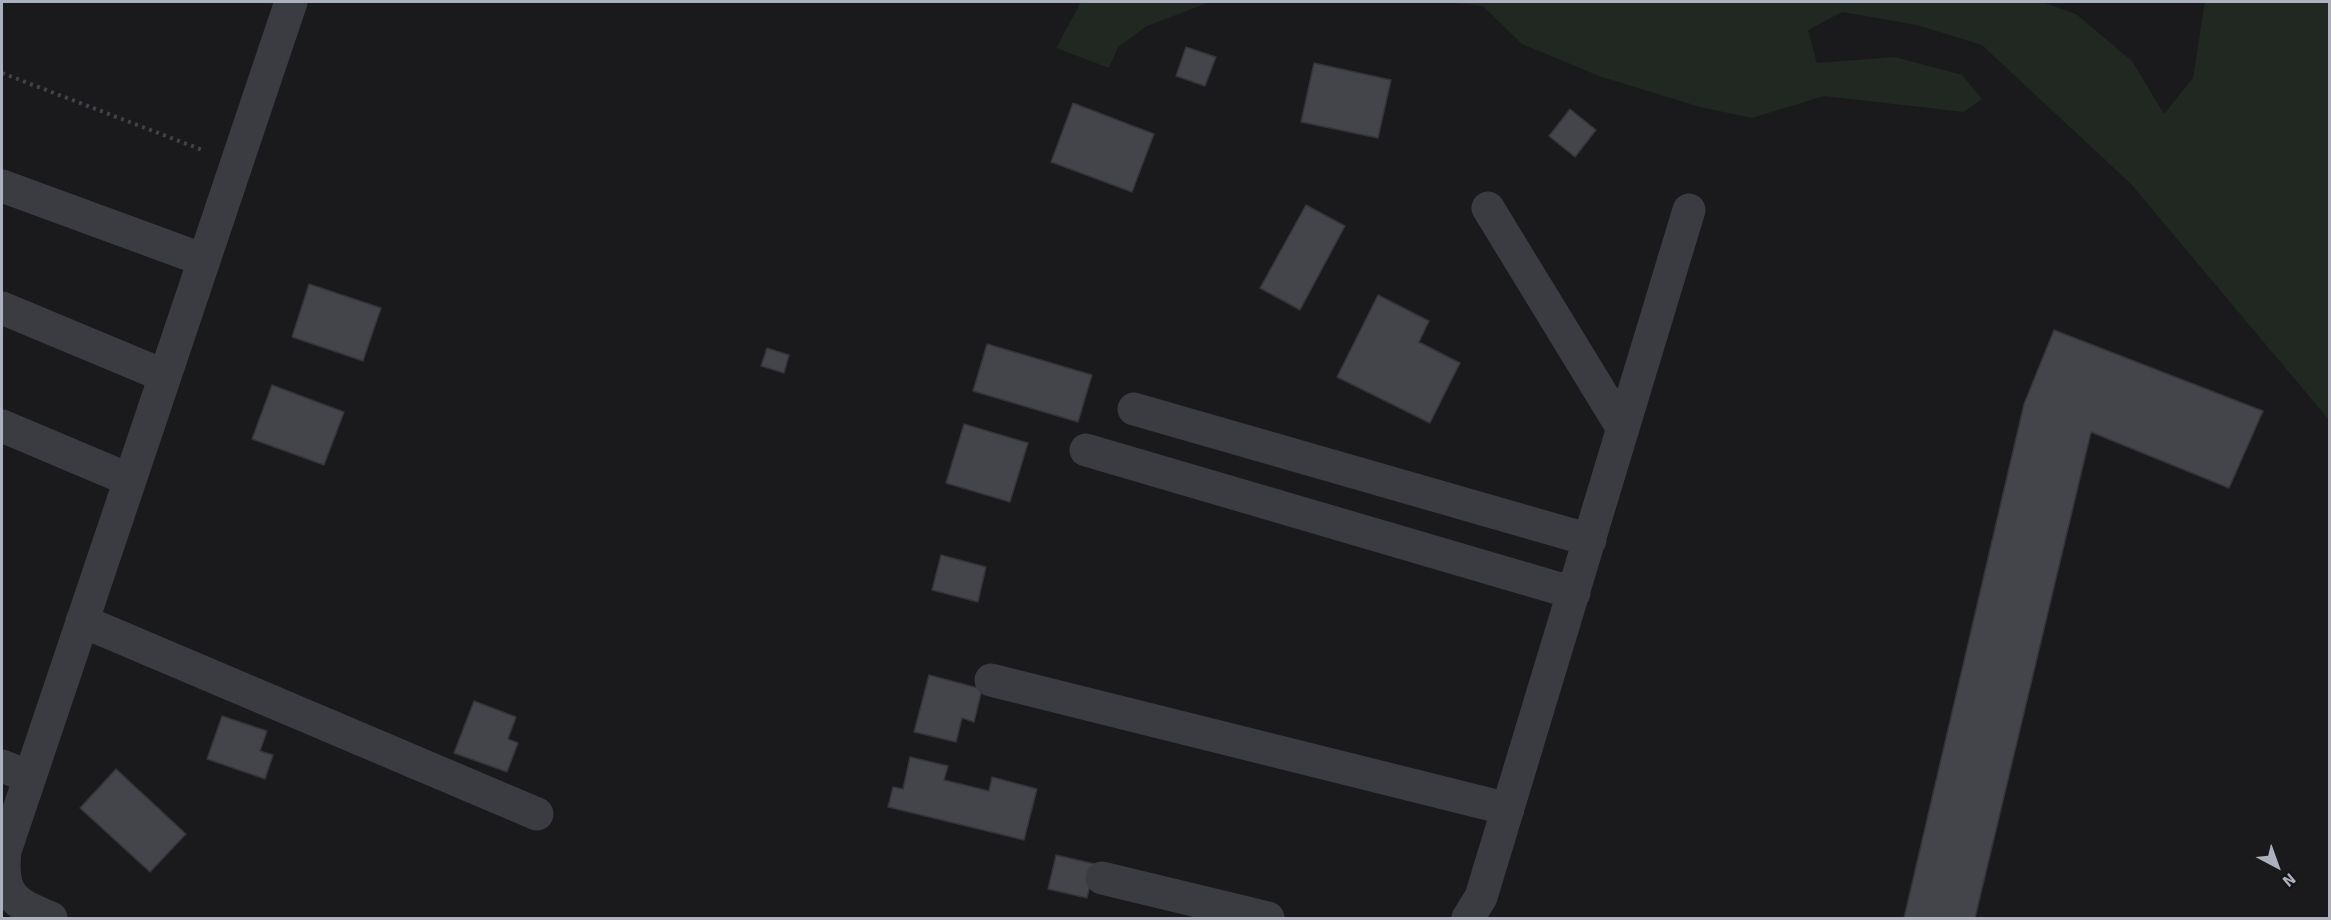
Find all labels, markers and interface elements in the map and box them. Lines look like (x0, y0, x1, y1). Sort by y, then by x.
north arrow (2247, 836, 2307, 896)
text: N (2278, 868, 2300, 891)

